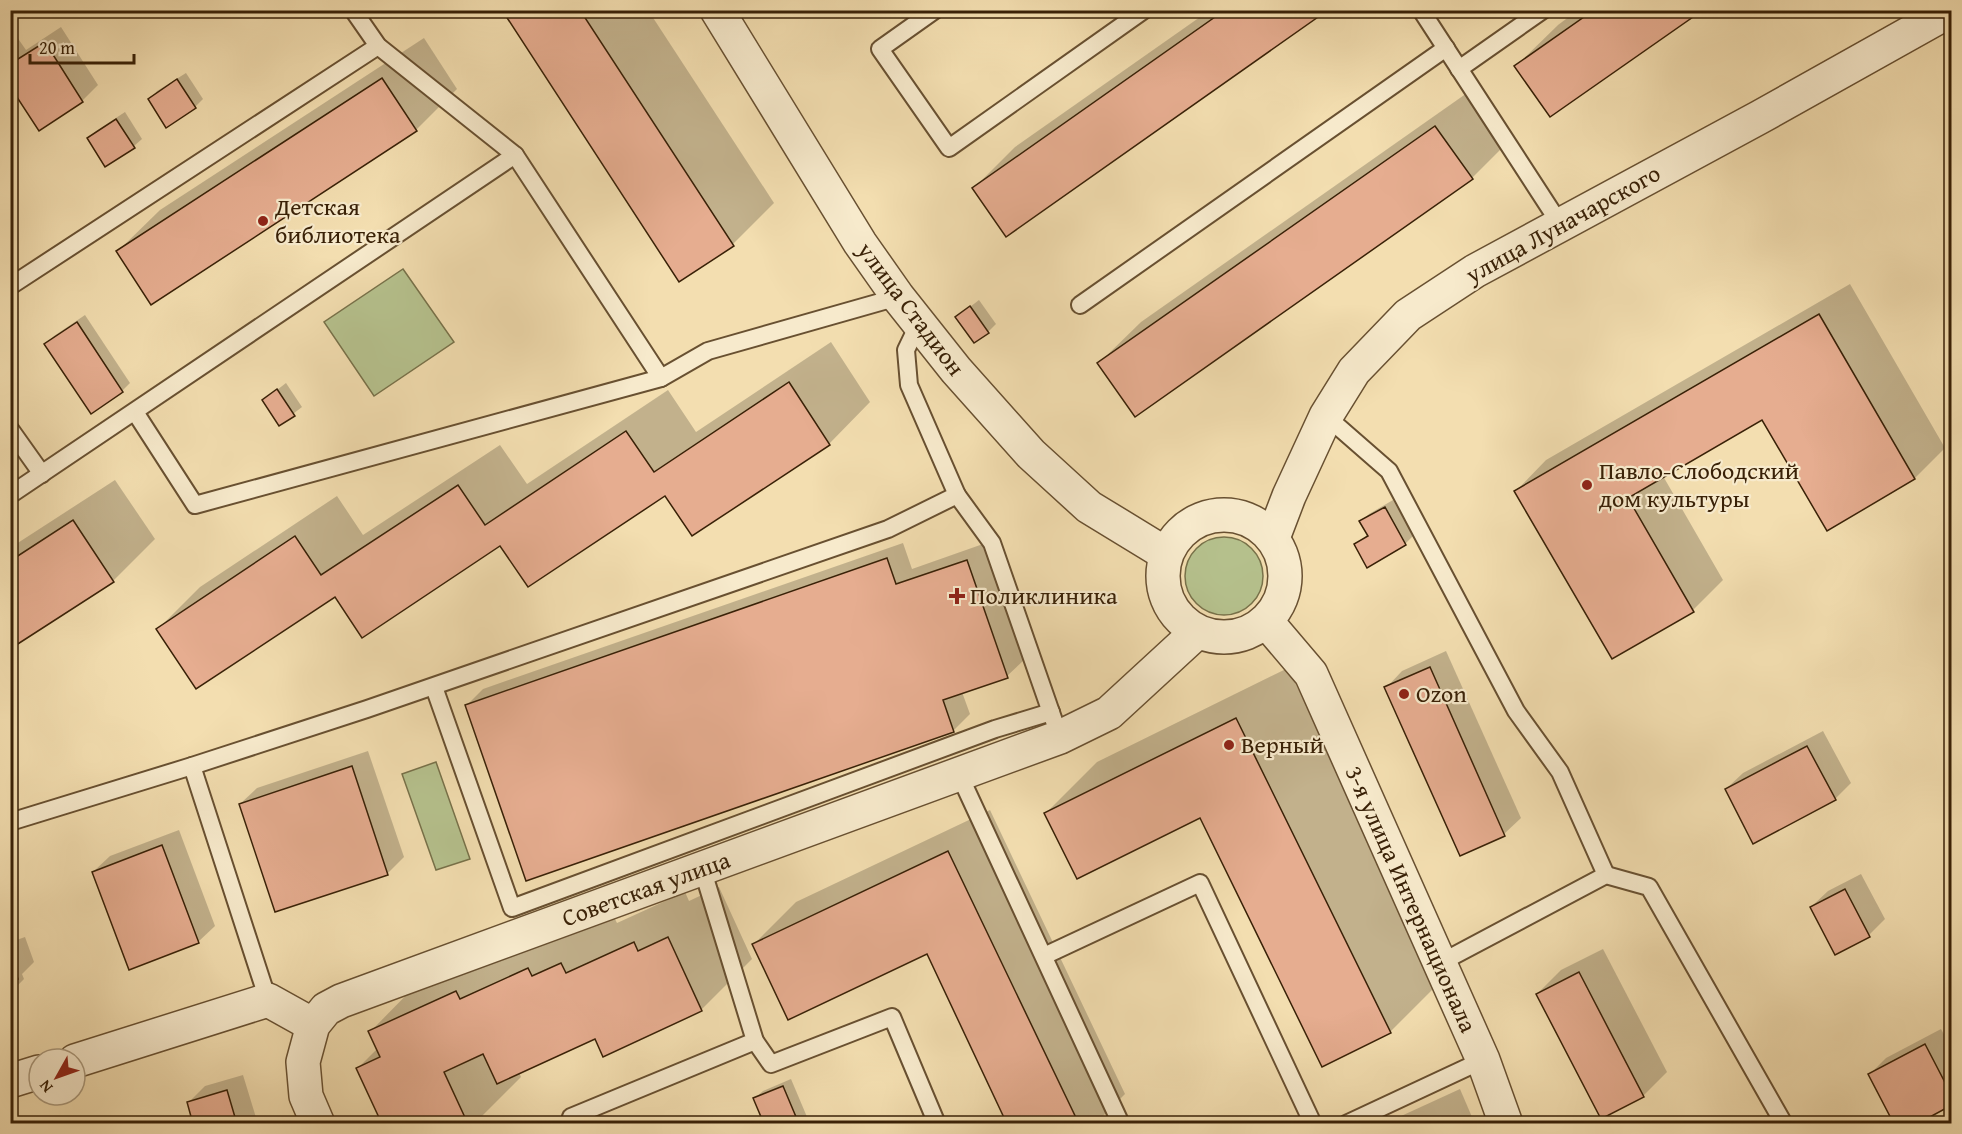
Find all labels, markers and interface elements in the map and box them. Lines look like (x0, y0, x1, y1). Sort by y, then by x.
scale bar (30, 27, 134, 65)
text: 20 m (39, 34, 75, 61)
street label: улица Луначарского (1458, 155, 1667, 292)
place label: Детская библиотека (274, 189, 401, 252)
marker: Детская библиотека (256, 214, 270, 228)
street label: улица Стадион (849, 234, 973, 383)
place label: Павло-Слободский дом культуры (1599, 453, 1799, 516)
marker: Павло-Слободский дом культуры (1580, 478, 1594, 492)
place label: Поликлиника (970, 578, 1118, 613)
marker: Поликлиника (948, 587, 966, 605)
place label: Ozon (1416, 676, 1467, 711)
marker: Ozon (1397, 687, 1411, 701)
place label: Верный (1241, 727, 1324, 762)
marker: Верный (1222, 738, 1236, 752)
street label: 3-я улица Интернационала (1337, 760, 1486, 1038)
street label: Советская улица (557, 842, 735, 935)
north arrow (27, 1047, 87, 1107)
text: N (33, 1075, 58, 1098)

